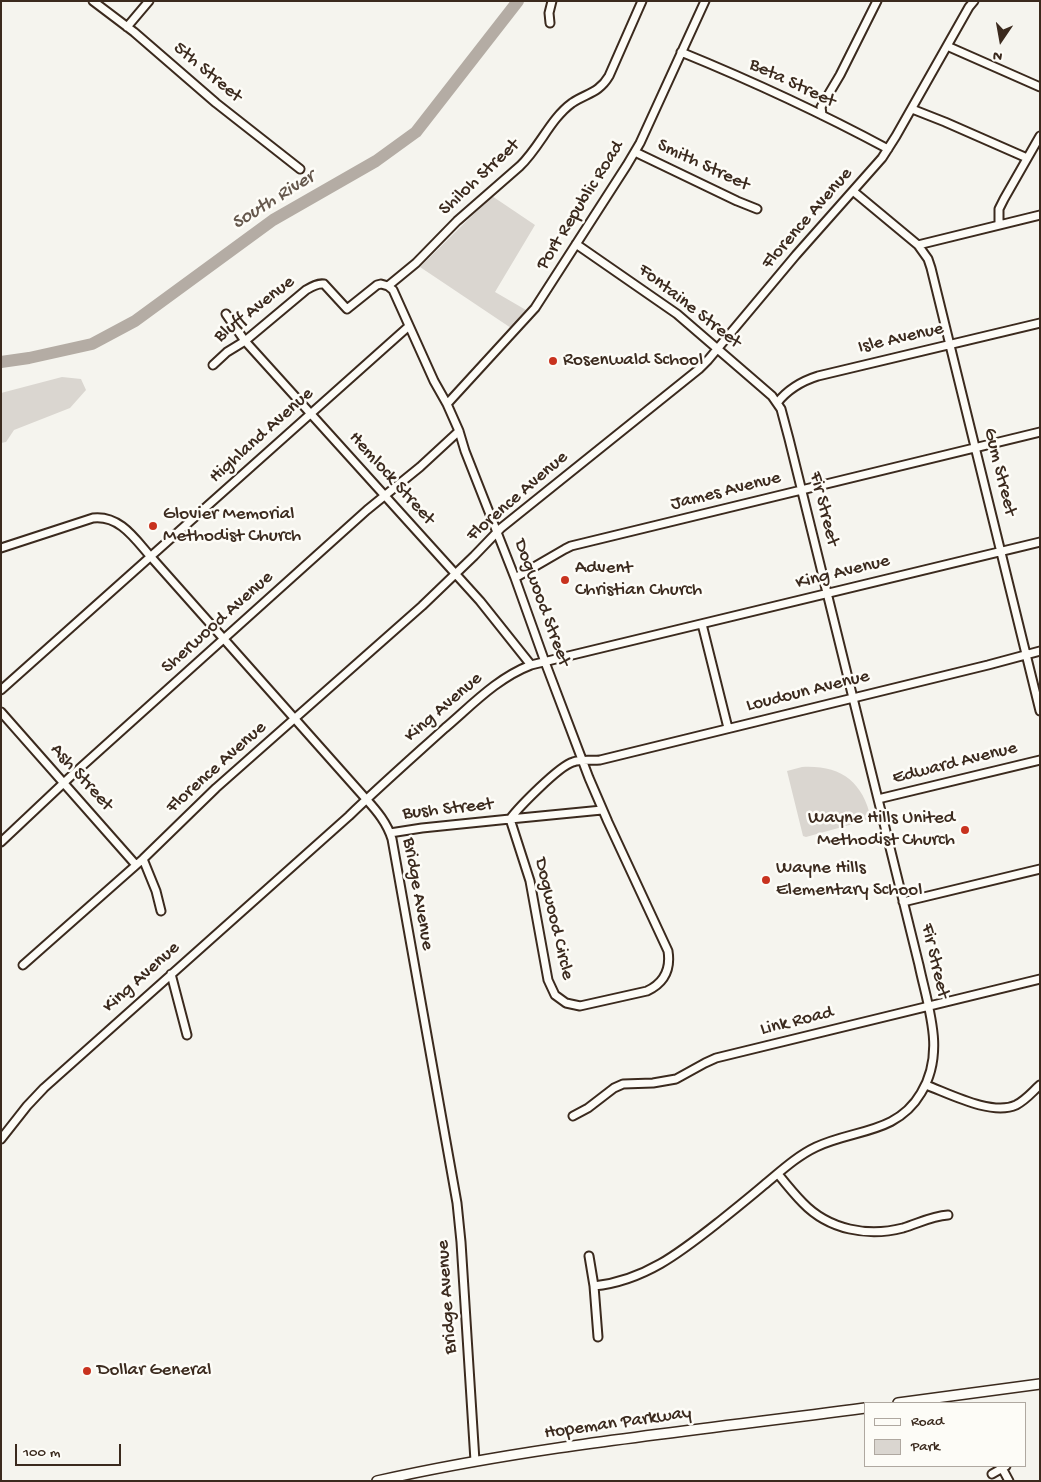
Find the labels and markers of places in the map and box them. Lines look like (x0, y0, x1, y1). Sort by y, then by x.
place label: Rosenwald School (563, 350, 703, 372)
marker: Rosenwald School (547, 355, 559, 367)
place label: Glovier Memorial Methodist Church (163, 504, 301, 548)
marker: Glovier Memorial Methodist Church (147, 520, 159, 532)
place label: Advent Christian Church (575, 558, 702, 602)
marker: Advent Christian Church (559, 574, 571, 586)
place label: Wayne Hills United Methodist Church (808, 808, 955, 852)
marker: Wayne Hills United Methodist Church (959, 824, 971, 836)
place label: Wayne Hills Elementary School (776, 858, 922, 902)
marker: Wayne Hills Elementary School (760, 874, 772, 886)
place label: Dollar General (97, 1360, 211, 1382)
marker: Dollar General (81, 1365, 93, 1377)

